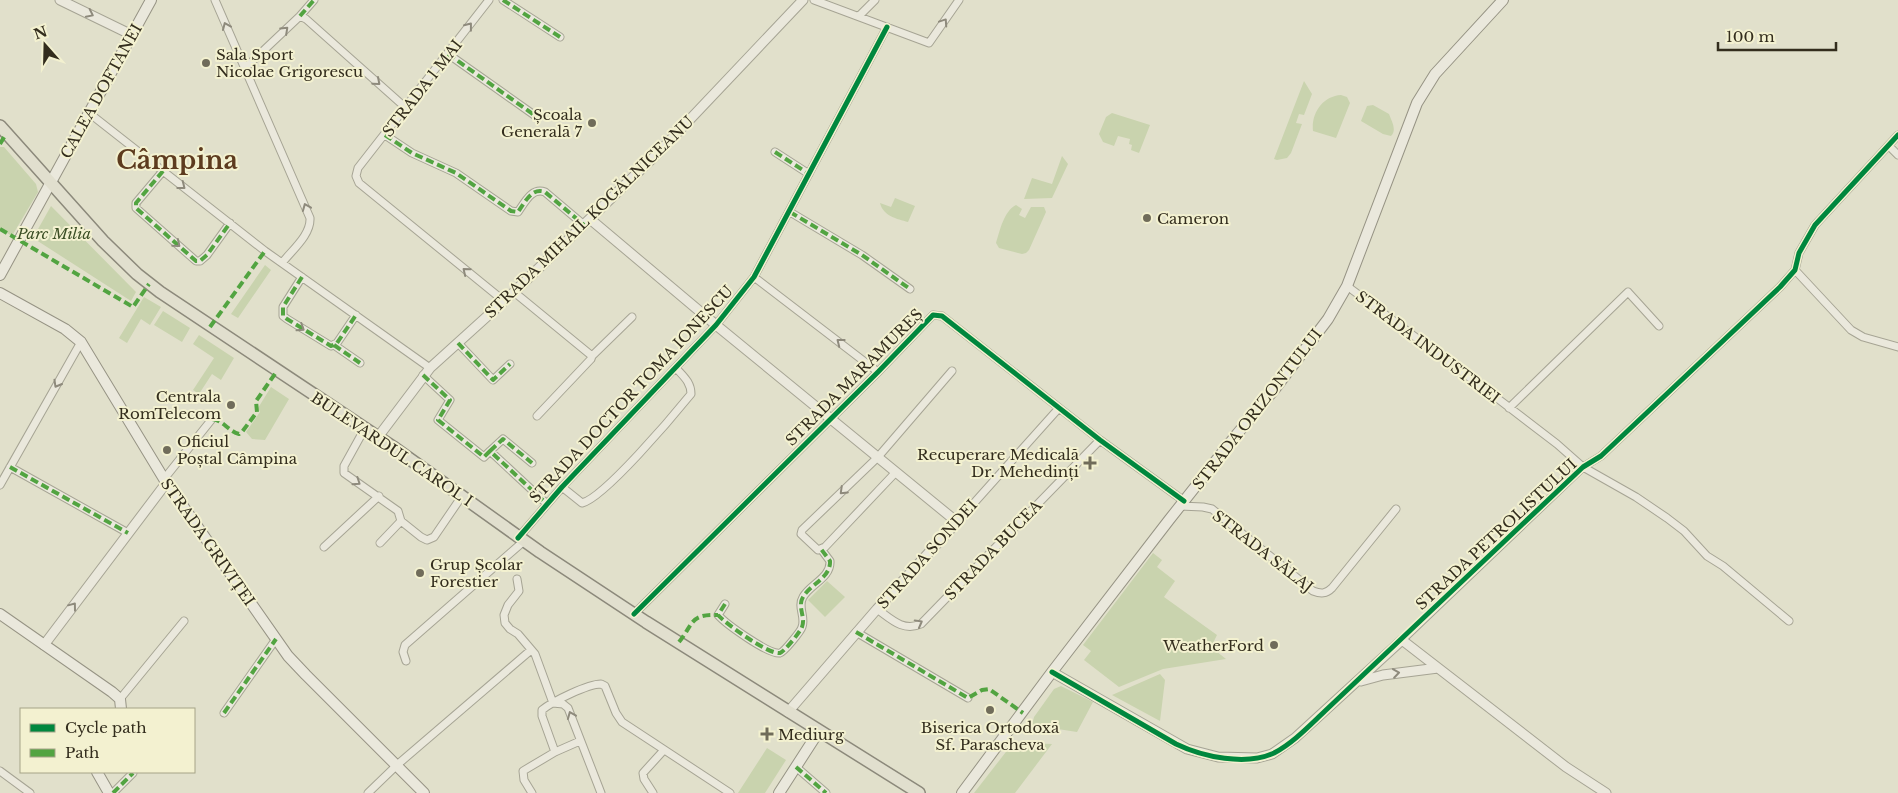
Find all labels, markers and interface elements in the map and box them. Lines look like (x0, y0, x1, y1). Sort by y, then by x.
one-way arrow (85, 8, 94, 18)
one-way arrow (938, 18, 947, 27)
north arrow (20, 20, 70, 70)
street label: CALEA DOFTANEI (56, 20, 146, 162)
scale bar (1718, 20, 1836, 52)
text: N (31, 22, 50, 43)
one-way arrow (222, 22, 233, 31)
one-way arrow (464, 23, 472, 32)
one-way arrow (279, 27, 288, 36)
text: 100 m (1726, 27, 1775, 46)
street label: STRADA 1 MAI (378, 36, 466, 140)
place label: Sala Sport Nicolae Grigorescu (216, 45, 363, 81)
marker: Sala Sport Nicolae Grigorescu (200, 57, 212, 69)
one-way arrow (371, 76, 380, 85)
place label: Școala Generală 7 (501, 105, 583, 141)
street label: STRADA MIHAIL KOGĂLNICEANU (481, 112, 698, 322)
marker: Școala Generală 7 (586, 117, 598, 129)
district label: Câmpina (116, 145, 238, 176)
one-way arrow (176, 180, 186, 189)
one-way arrow (301, 203, 312, 212)
place label: Cameron (1157, 209, 1229, 228)
marker: Cameron (1141, 212, 1153, 224)
park label: Parc Milia (16, 224, 91, 243)
one-way arrow (171, 238, 180, 247)
one-way arrow (463, 267, 472, 276)
street label: STRADA DOCTOR TOMA IONESCU (525, 281, 737, 507)
street label: STRADA INDUSTRIEI (1352, 287, 1504, 407)
street label: STRADA MARAMUREȘ (781, 304, 927, 450)
one-way arrow (296, 322, 305, 332)
street label: STRADA ORIZONTULUI (1188, 325, 1326, 493)
one-way arrow (836, 339, 845, 348)
one-way arrow (53, 379, 63, 388)
place label: Centrala RomTelecom (118, 387, 222, 423)
street label: BULEVARDUL CAROL I (308, 388, 476, 510)
marker: Centrala RomTelecom (225, 399, 237, 411)
place label: Oficiul Poștal Câmpina (177, 432, 298, 468)
marker: Oficiul Poștal Câmpina (161, 444, 173, 456)
place label: Recuperare Medicală Dr. Mehedinți (917, 445, 1080, 481)
street label: STRADA PETROLISTULUI (1412, 454, 1580, 614)
marker: Recuperare Medicală Dr. Mehedinți (1083, 456, 1097, 470)
street label: STRADA GRIVIȚEI (157, 475, 259, 609)
one-way arrow (351, 476, 361, 485)
one-way arrow (839, 485, 848, 494)
street label: STRADA SONDEI (873, 495, 981, 613)
street label: STRADA BUCEA (940, 496, 1046, 604)
street label: STRADA SĂLAJ (1209, 506, 1317, 596)
place label: Grup Școlar Forestier (430, 555, 523, 591)
marker: Grup Școlar Forestier (414, 567, 426, 579)
one-way arrow (67, 602, 76, 612)
one-way arrow (913, 619, 922, 629)
place label: WeatherFord (1162, 636, 1264, 655)
marker: WeatherFord (1268, 639, 1280, 651)
one-way arrow (1392, 668, 1401, 678)
marker: Biserica Ortodoxă Sf. Parascheva (984, 704, 996, 716)
legend (20, 708, 195, 773)
one-way arrow (566, 711, 577, 720)
text: Cycle path (65, 718, 147, 737)
place label: Biserica Ortodoxă Sf. Parascheva (921, 718, 1060, 754)
place label: Mediurg (778, 725, 845, 744)
marker: Mediurg (760, 727, 774, 741)
text: Path (65, 743, 99, 762)

